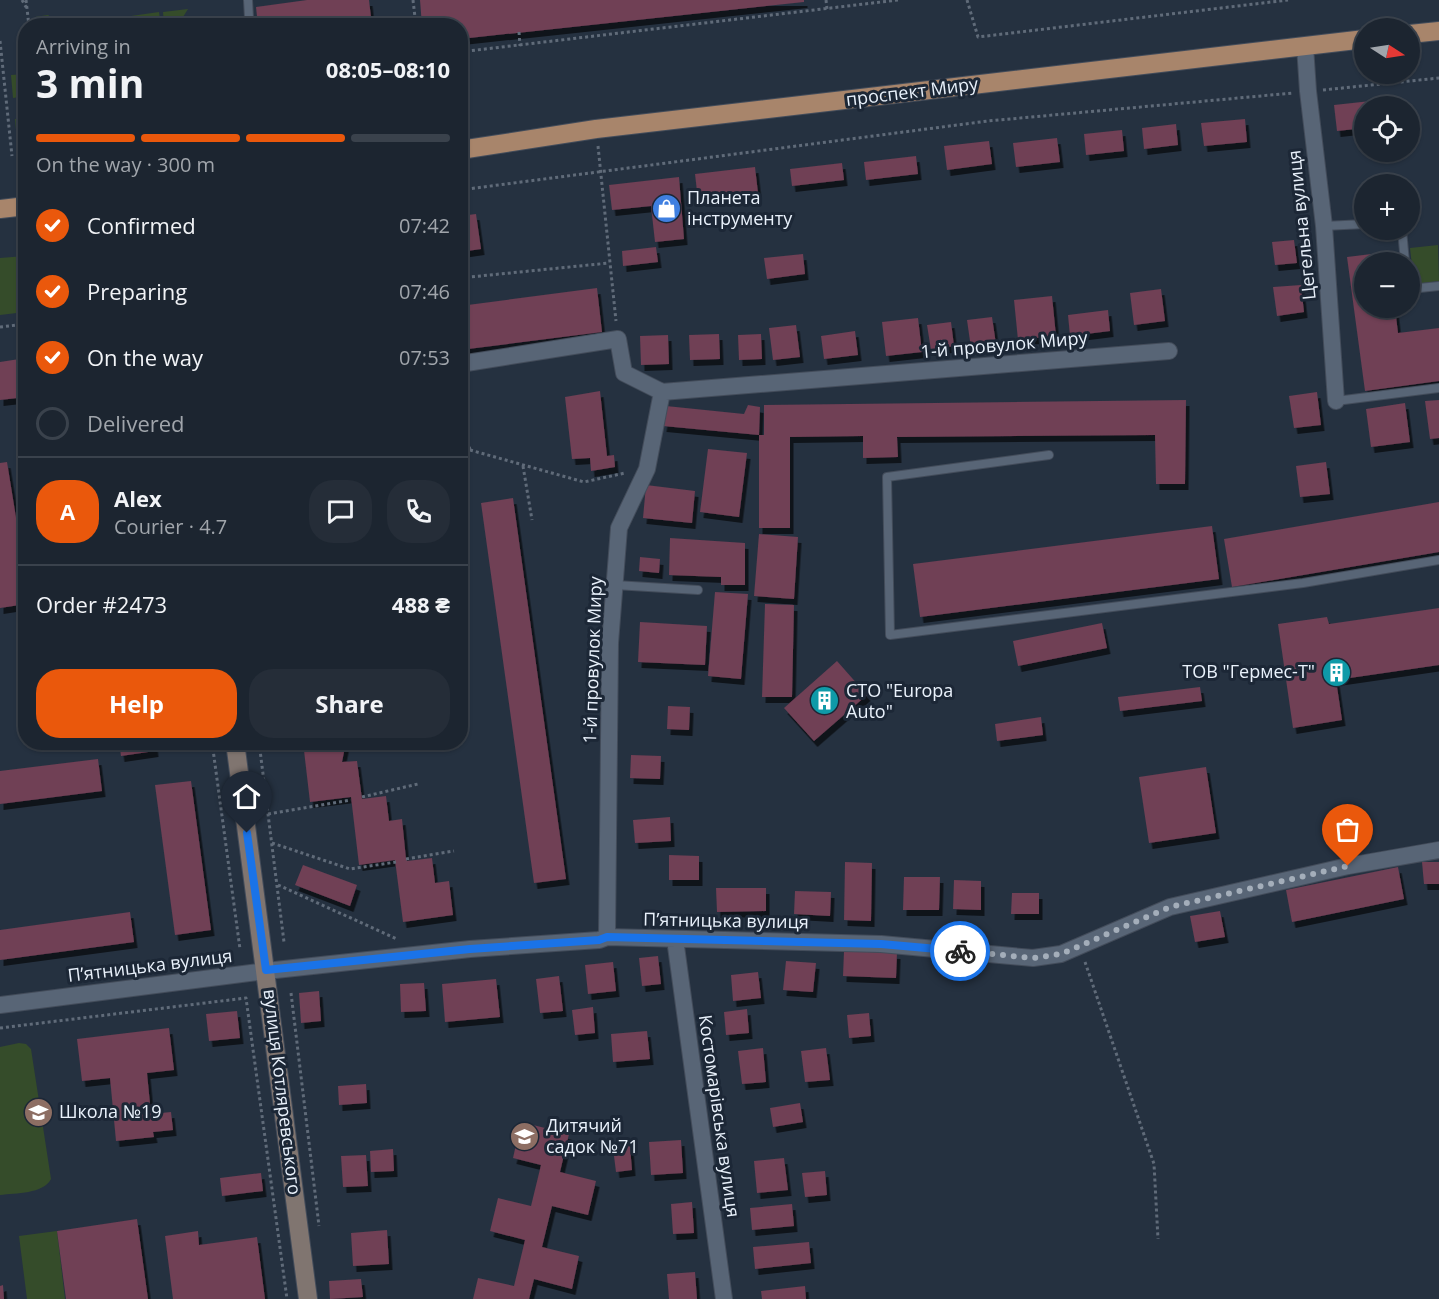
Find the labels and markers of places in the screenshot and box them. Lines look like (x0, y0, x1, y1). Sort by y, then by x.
place label: Планета інструменту (687, 185, 793, 230)
shop icon: Планета інструменту (650, 192, 682, 224)
building icon: ТОВ "Гермес-Т" (1320, 656, 1352, 688)
place label: ТОВ "Гермес-Т" (1182, 659, 1315, 683)
place label: СТО "Europa Auto" (846, 678, 953, 723)
building icon: СТО "Europa Auto" (809, 685, 841, 717)
pin (221, 771, 272, 833)
pin (1322, 804, 1373, 866)
school or university icon: Школа №19 (22, 1096, 54, 1128)
place label: Школа №19 (59, 1099, 162, 1123)
place label: Дитячий садок №71 (546, 1113, 639, 1158)
school or university icon: Дитячий садок №71 (509, 1120, 541, 1152)

